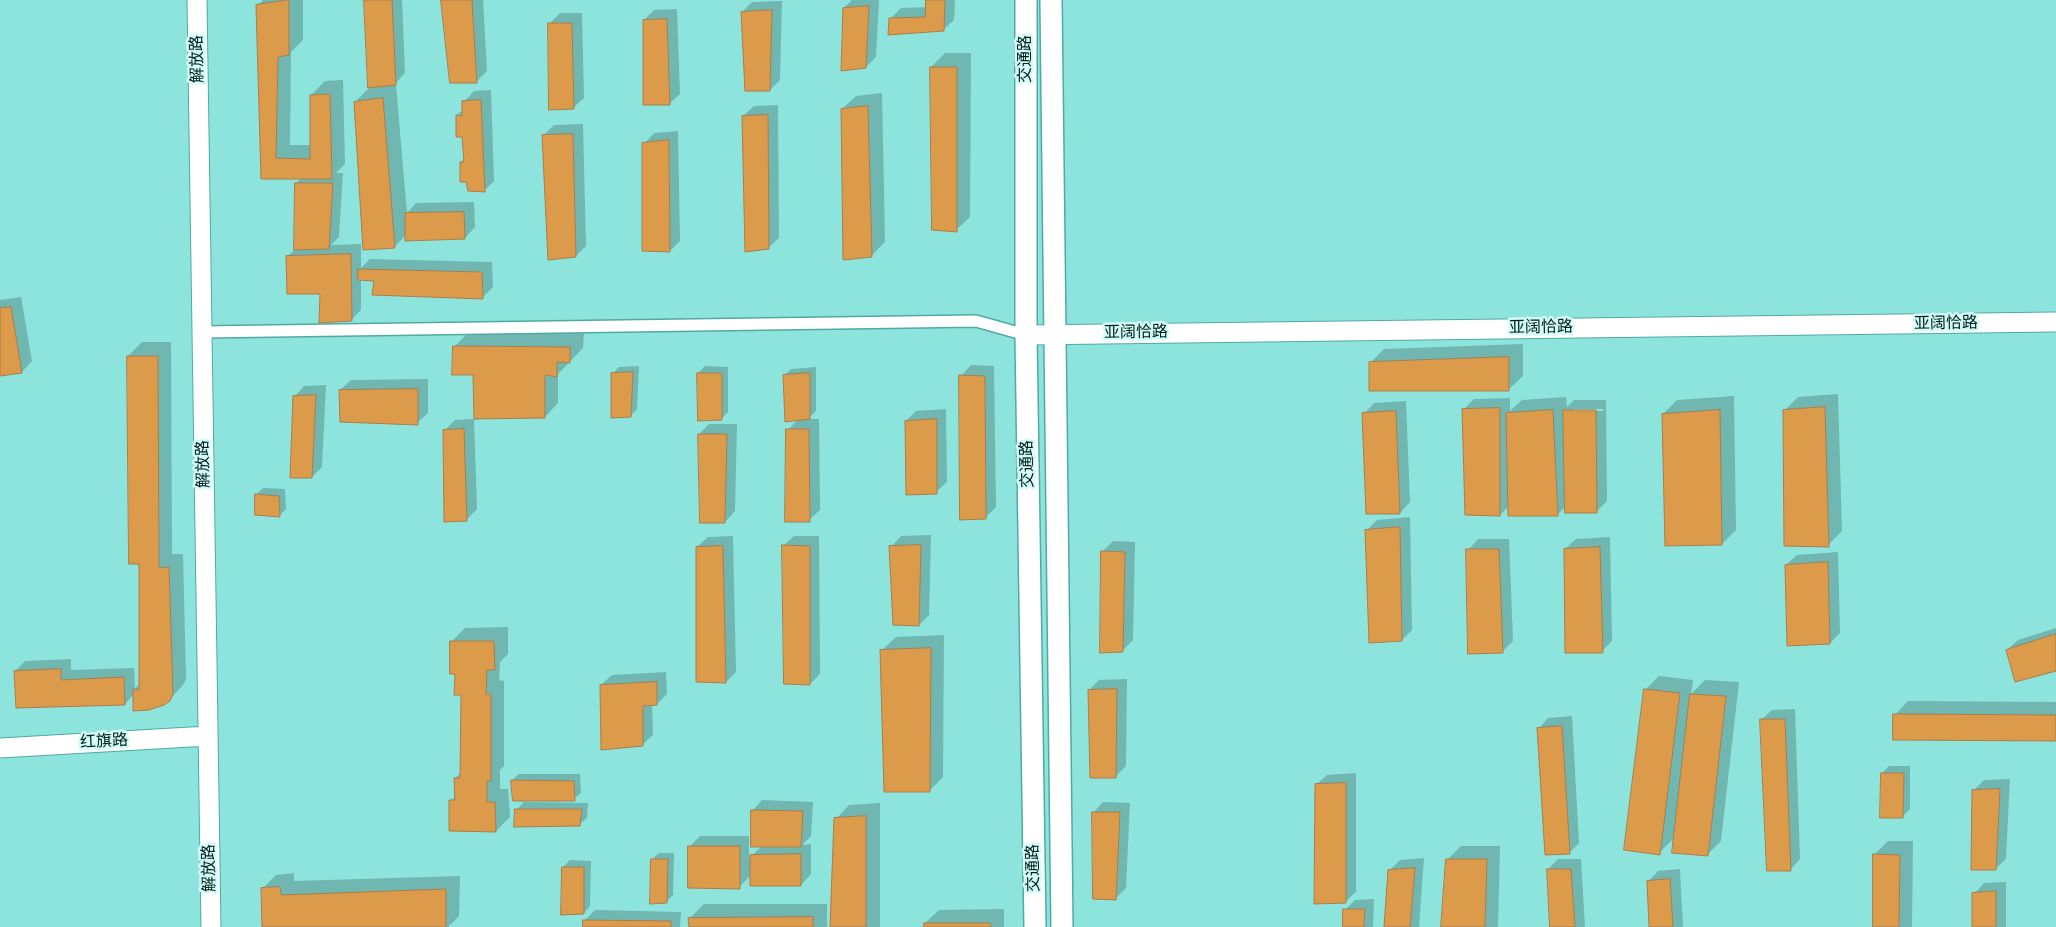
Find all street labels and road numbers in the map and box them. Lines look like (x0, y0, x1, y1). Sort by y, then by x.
street label: 解放路 (188, 35, 208, 83)
street label: 交通路 (1016, 35, 1036, 83)
street label: 亚阔恰路 (1914, 314, 1978, 334)
street label: 亚阔恰路 (1509, 318, 1573, 338)
street label: 亚阔恰路 (1104, 323, 1168, 343)
street label: 解放路 (194, 440, 214, 488)
street label: 交通路 (1018, 440, 1038, 488)
street label: 红旗路 (80, 731, 128, 753)
street label: 解放路 (200, 844, 220, 892)
street label: 交通路 (1024, 844, 1044, 892)

